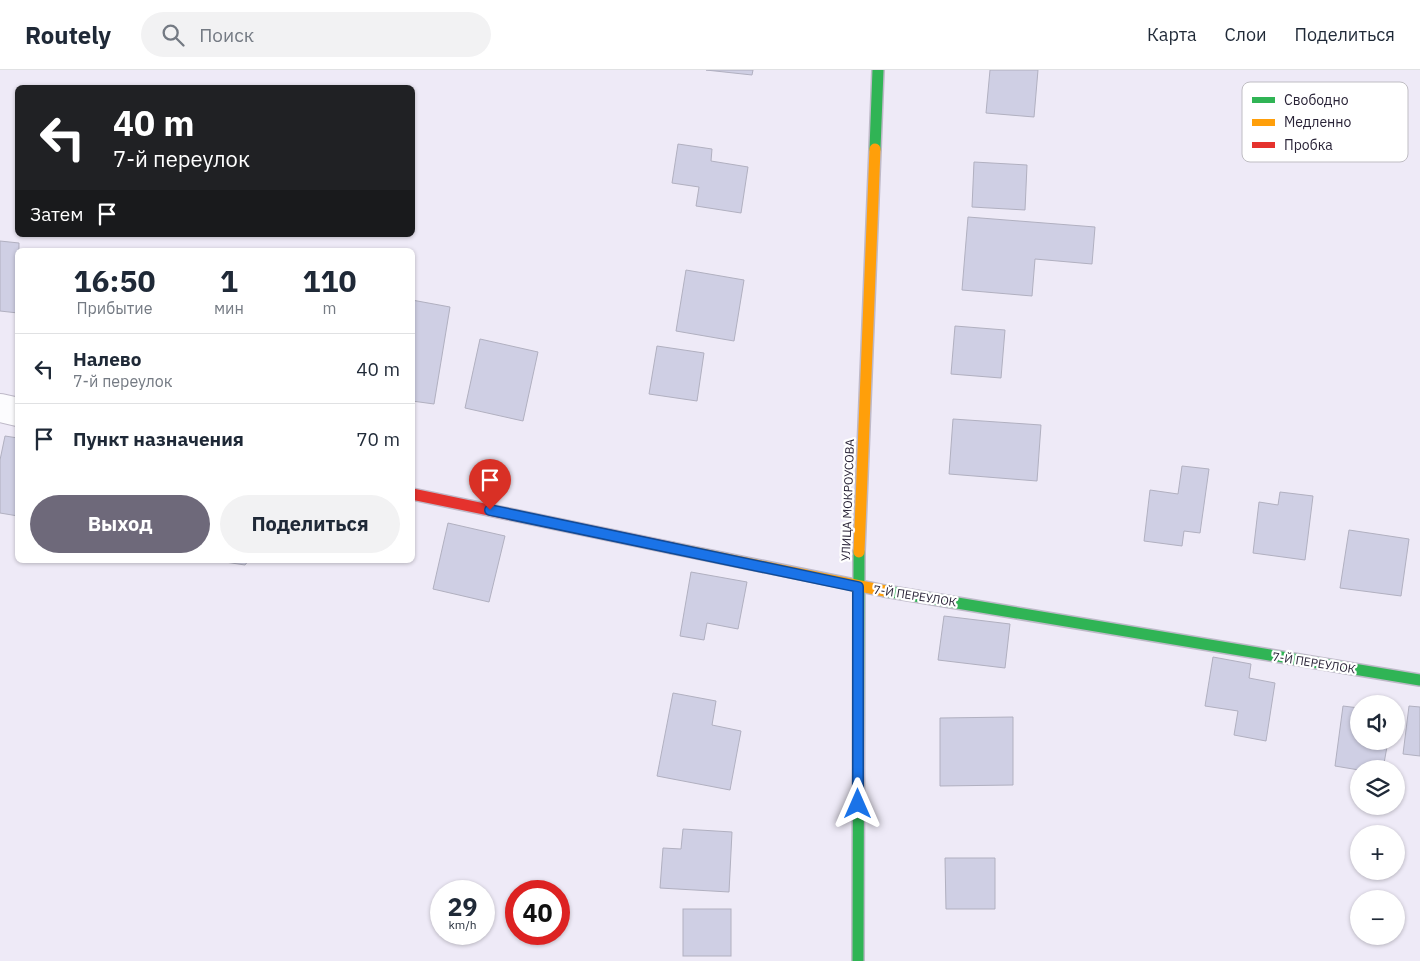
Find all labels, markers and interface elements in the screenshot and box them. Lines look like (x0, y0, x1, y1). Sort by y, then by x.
search box (141, 12, 491, 57)
text: Routely (25, 19, 111, 51)
icon: search (159, 21, 187, 49)
text: Поиск (199, 23, 254, 47)
text: Карта (1147, 23, 1197, 46)
text: Слои (1225, 23, 1267, 46)
text: Поделиться (1295, 23, 1395, 46)
legend (1242, 82, 1408, 162)
text: Свободно (1284, 91, 1349, 109)
text: 40 m (113, 100, 195, 146)
icon: left (30, 105, 95, 170)
text: Медленно (1284, 113, 1352, 131)
text: Пробка (1284, 136, 1333, 154)
text: 7-й переулок (113, 144, 250, 173)
icon: arrive (93, 200, 121, 228)
text: Затем (30, 202, 83, 226)
text: 16:50 (74, 261, 155, 300)
text: 1 (220, 261, 238, 300)
text: 110 (302, 261, 356, 300)
text: Прибытие (76, 298, 153, 318)
text: мин (214, 298, 244, 318)
text: m (322, 298, 336, 318)
text: Налево (73, 347, 142, 371)
icon: left (30, 355, 58, 383)
text: 40 m (356, 357, 400, 381)
text: 7-й переулок (73, 371, 173, 391)
icon: arrive (30, 425, 58, 453)
text: Пункт назначения (73, 427, 244, 451)
text: 70 m (356, 427, 400, 451)
street label: УЛИЦА МОКРОУСОВА (838, 438, 857, 561)
pin (469, 459, 511, 510)
icon: arrive (476, 466, 504, 494)
button: Выход (30, 495, 210, 553)
button: Поделиться (220, 495, 400, 553)
street label: 7-Й ПЕРЕУЛОК (872, 582, 958, 609)
street label: 7-Й ПЕРЕУЛОК (1271, 649, 1357, 676)
map controls (1350, 695, 1405, 945)
button: sound (1350, 695, 1405, 750)
button: layers (1350, 760, 1405, 815)
position arrow (831, 777, 883, 829)
button: + (1350, 825, 1405, 880)
speed limit sign: 40 (505, 880, 570, 945)
text: 29 (447, 890, 478, 923)
button: − (1350, 890, 1405, 945)
text: km/h (448, 917, 477, 932)

